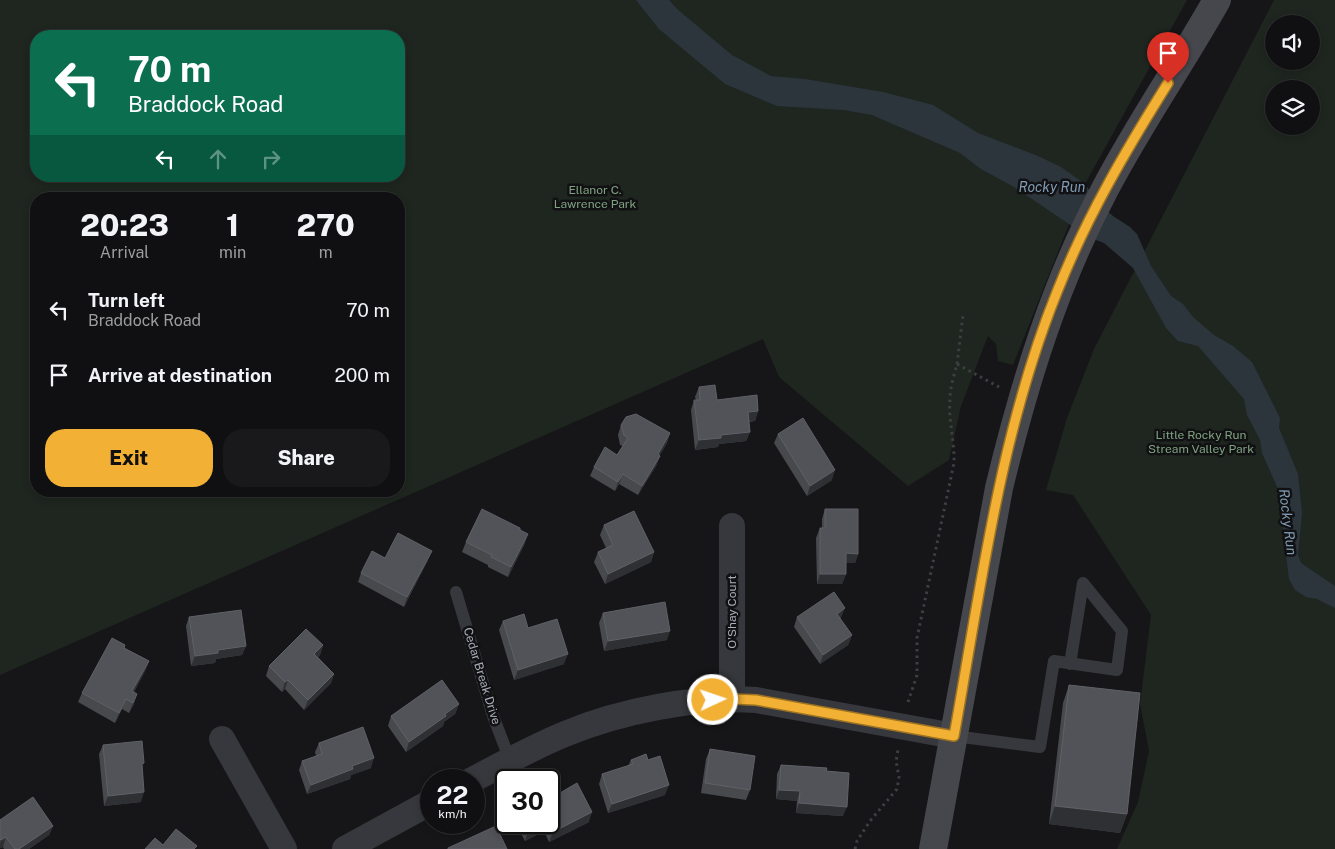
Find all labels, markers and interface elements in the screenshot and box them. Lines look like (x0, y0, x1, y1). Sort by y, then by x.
map controls (1265, 15, 1320, 135)
button: sound (1265, 15, 1320, 70)
pin (1147, 32, 1189, 83)
icon: arrive (1154, 39, 1182, 67)
text: 70 m (128, 49, 211, 90)
icon: left (45, 50, 110, 115)
button: layers (1265, 80, 1320, 135)
text: Braddock Road (128, 91, 283, 117)
icon: left (151, 145, 179, 173)
icon: ahead (204, 145, 232, 173)
icon: right (257, 145, 285, 173)
water label: Rocky Run (1019, 179, 1086, 195)
park label: Ellanor C. Lawrence Park (554, 183, 637, 211)
text: 20:23 (80, 207, 169, 243)
text: 1 (226, 207, 239, 243)
text: 270 (296, 207, 355, 243)
text: Arrival (100, 243, 149, 262)
text: min (219, 243, 246, 262)
text: m (319, 243, 333, 262)
text: Turn left (88, 289, 165, 311)
icon: left (45, 296, 73, 324)
text: 70 m (346, 299, 390, 321)
text: Braddock Road (88, 311, 201, 330)
icon: arrive (45, 361, 73, 389)
text: Arrive at destination (88, 364, 272, 386)
text: 200 m (334, 364, 390, 386)
park label: Little Rocky Run Stream Valley Park (1148, 428, 1254, 456)
button: Exit (45, 429, 213, 487)
button: Share (223, 429, 390, 487)
water label: Rocky Run (1276, 488, 1300, 556)
street label: O'Shay Court (725, 575, 739, 649)
street label: Cedar Break Drive (461, 626, 503, 726)
position arrow (686, 673, 738, 725)
speed limit sign: 30 (495, 769, 560, 834)
text: 22 (437, 780, 468, 810)
text: km/h (438, 807, 467, 821)

